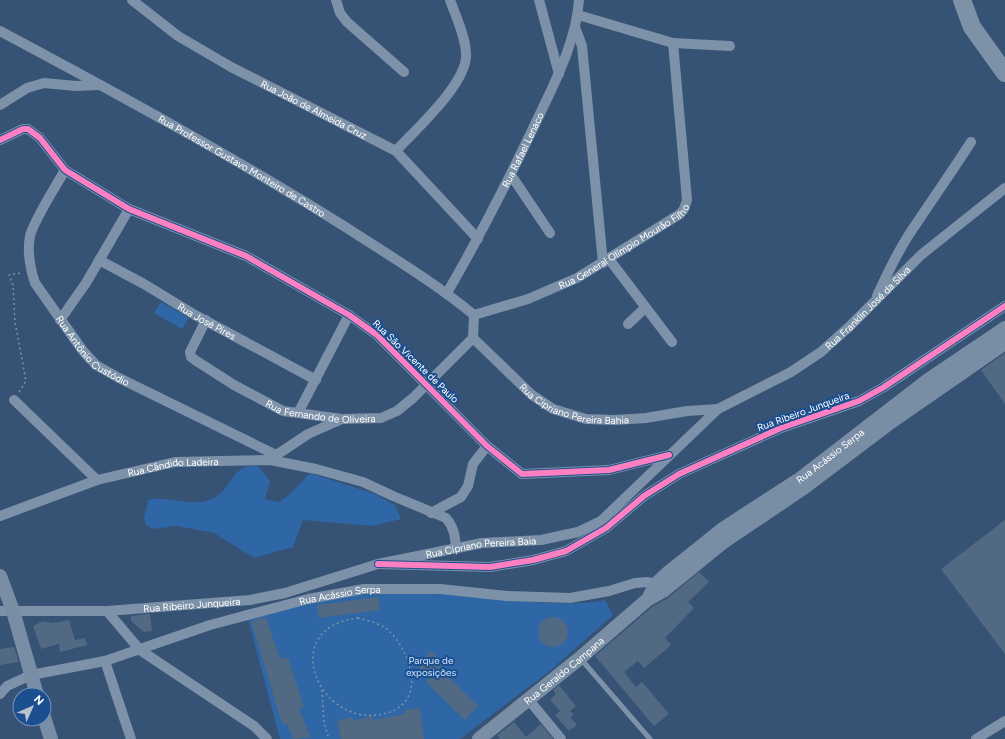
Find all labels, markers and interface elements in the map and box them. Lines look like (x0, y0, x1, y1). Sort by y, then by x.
street label: Rua João de Almeida Cruz (258, 77, 369, 142)
street label: Rua Rafael Lenaco (499, 110, 547, 190)
street label: Rua Professor Gustavo Monteiro de Castro (156, 112, 328, 220)
street label: Rua General Olímpio Mourão Filho (557, 202, 692, 292)
street label: Rua Franklin José da Silva (822, 263, 913, 352)
street label: Rua José Pires (175, 300, 238, 343)
street label: Rua Antônio Custódio (53, 313, 132, 389)
street label: Rua São Vicente de Paulo (370, 317, 461, 406)
street label: Rua Cipriano Pereira Bahia (517, 380, 629, 427)
street label: Rua Ribeiro Junqueira (755, 389, 851, 434)
street label: Rua Fernando de Oliveira (263, 397, 376, 426)
street label: Rua Acássio Serpa (794, 426, 867, 486)
street label: Rua Cândido Ladeira (126, 455, 219, 480)
street label: Rua Cipriano Pereira Baia (424, 534, 536, 561)
street label: Rua Acássio Serpa (298, 583, 381, 608)
street label: Rua Ribeiro Junqueira (143, 595, 241, 615)
street label: Rua Geraldo Campana (521, 634, 607, 708)
park label: Parque de exposições (406, 654, 456, 679)
north arrow (12, 687, 52, 727)
text: N (31, 693, 46, 708)

